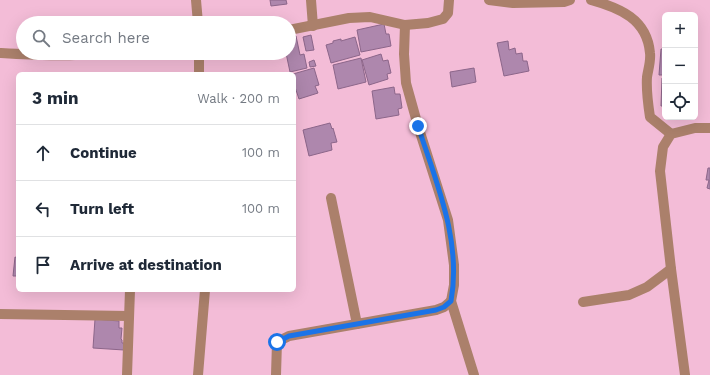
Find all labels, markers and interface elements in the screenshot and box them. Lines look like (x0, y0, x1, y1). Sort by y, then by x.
map controls (662, 12, 698, 120)
button: + (662, 12, 698, 48)
search box (16, 16, 296, 60)
icon: search (30, 27, 52, 49)
text: Search here (62, 29, 150, 47)
button: − (662, 48, 698, 84)
button: locate (662, 84, 698, 120)
text: 3 min (32, 88, 78, 108)
text: Walk · 200 m (197, 91, 280, 106)
route end (409, 117, 427, 135)
icon: ahead (32, 142, 54, 164)
text: Continue (70, 144, 137, 162)
text: 100 m (242, 145, 280, 160)
icon: left (32, 198, 54, 220)
text: Turn left (70, 200, 134, 218)
text: 100 m (242, 201, 280, 216)
icon: arrive (32, 254, 54, 276)
text: Arrive at destination (70, 256, 222, 274)
route start (268, 333, 286, 351)

